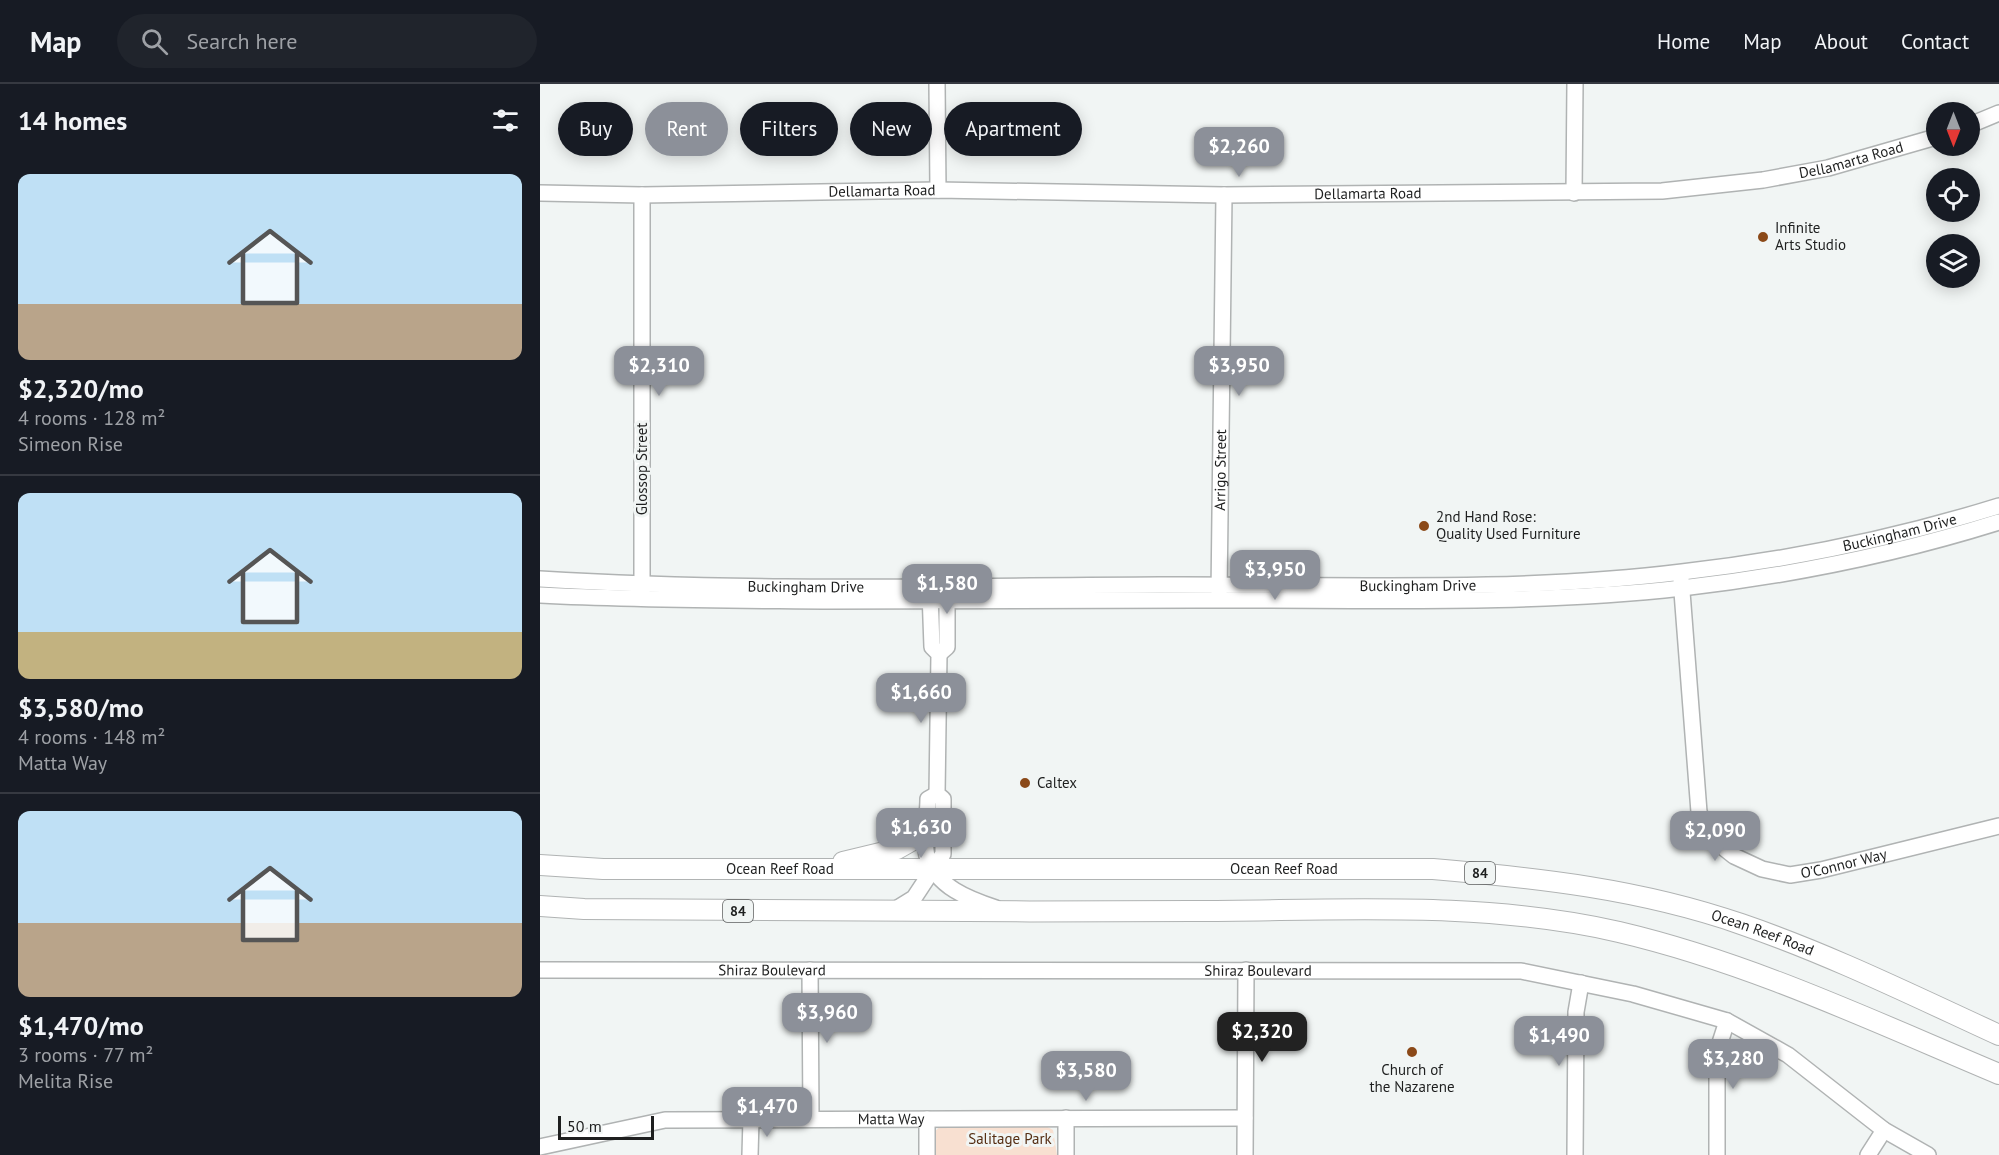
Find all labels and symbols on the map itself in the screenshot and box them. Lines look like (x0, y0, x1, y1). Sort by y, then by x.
north arrow (1926, 102, 1980, 156)
pin: $2,260 (1190, 127, 1288, 178)
street label: Dellamarta Road (1797, 137, 1905, 182)
street label: Dellamarta Road (828, 180, 936, 201)
street label: Dellamarta Road (1314, 183, 1422, 203)
place label: Infinite Arts Studio (1775, 218, 1846, 254)
marker: Infinite Arts Studio (1756, 230, 1770, 244)
pin: $2,310 (610, 346, 708, 397)
pin: $3,950 (1190, 346, 1288, 397)
street label: Glossop Street (632, 423, 651, 515)
street label: Arrigo Street (1210, 429, 1230, 511)
place label: 2nd Hand Rose: Quality Used Furniture (1436, 507, 1581, 543)
street label: Buckingham Drive (1841, 509, 1959, 555)
marker: 2nd Hand Rose: Quality Used Furniture (1417, 519, 1431, 533)
pin: $3,950 (1226, 550, 1324, 601)
pin: $1,580 (898, 564, 996, 615)
street label: Buckingham Drive (1359, 575, 1476, 595)
street label: Buckingham Drive (747, 577, 864, 596)
pin: $1,660 (872, 673, 970, 724)
place label: Caltex (1037, 773, 1077, 792)
marker: Caltex (1018, 776, 1032, 790)
pin: $1,630 (872, 808, 970, 859)
pin: $2,090 (1666, 811, 1764, 862)
street label: O'Connor Way (1799, 844, 1889, 882)
street label: Ocean Reef Road (726, 859, 834, 878)
street label: Ocean Reef Road (1230, 859, 1338, 878)
road number: 84 (1465, 862, 1495, 884)
road number: 84 (723, 900, 753, 922)
street label: Ocean Reef Road (1709, 905, 1817, 960)
street label: Shiraz Boulevard (718, 960, 826, 979)
street label: Shiraz Boulevard (1204, 961, 1312, 980)
pin: $3,960 (778, 993, 876, 1044)
pin: $2,320 (1213, 1012, 1311, 1063)
pin: $1,490 (1510, 1016, 1608, 1067)
pin: $3,280 (1684, 1039, 1782, 1090)
marker: Church of the Nazarene (1405, 1045, 1419, 1059)
pin: $3,580 (1037, 1051, 1135, 1102)
place label: Church of the Nazarene (1369, 1060, 1455, 1096)
pin: $1,470 (718, 1087, 816, 1138)
street label: Matta Way (858, 1109, 925, 1128)
scale bar (558, 1113, 654, 1140)
park label: Salitage Park (968, 1129, 1053, 1148)

